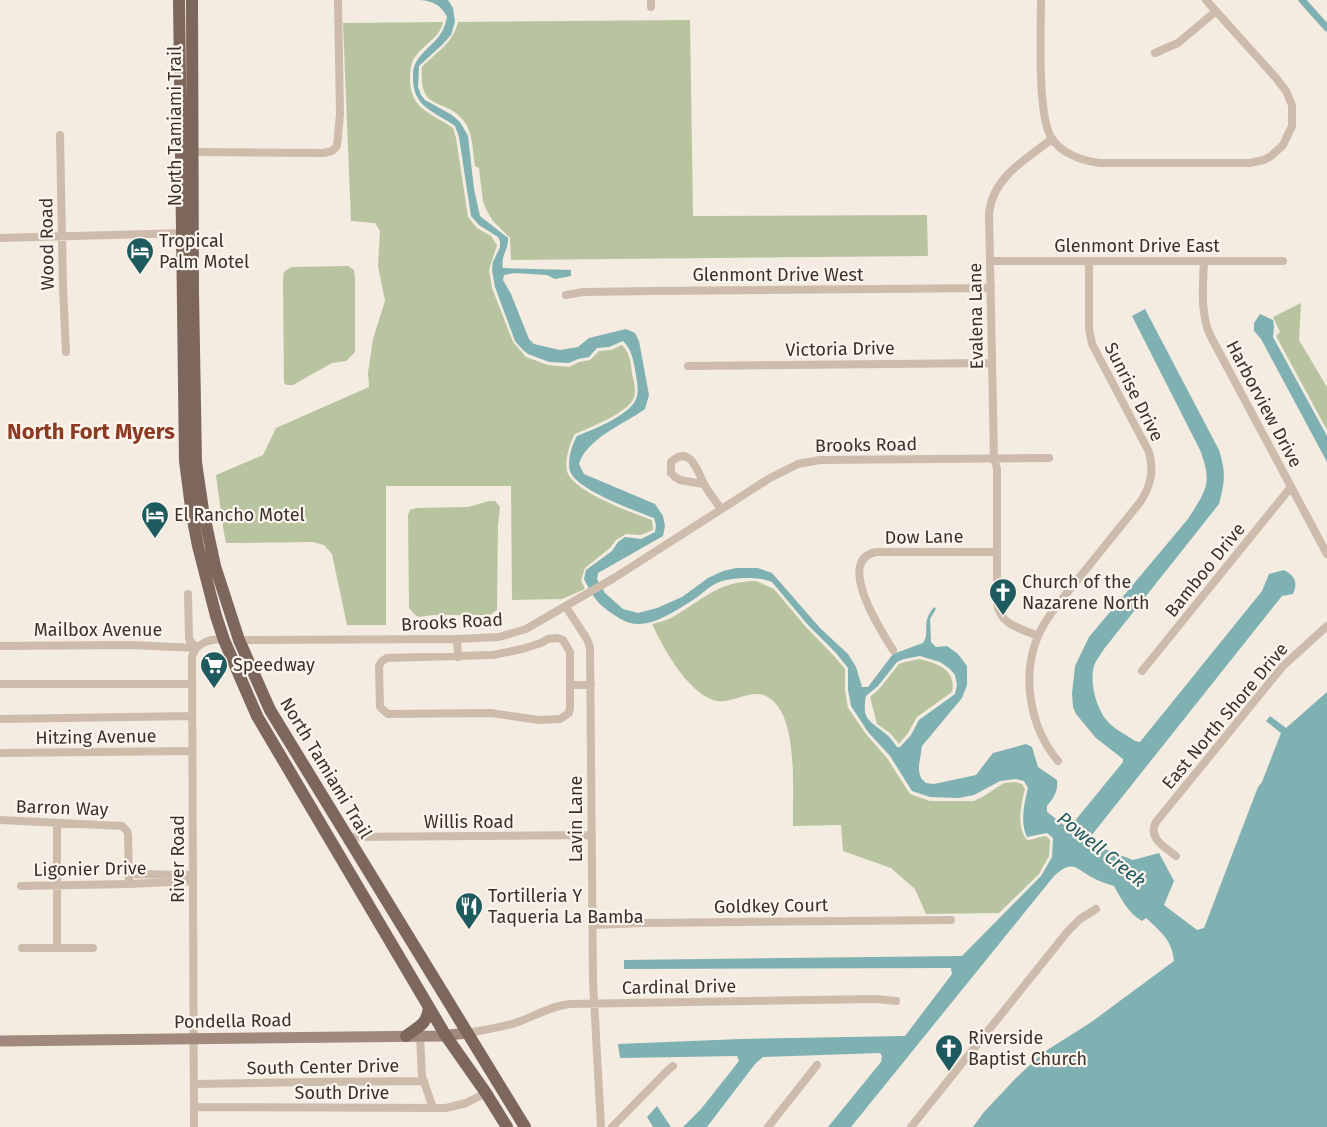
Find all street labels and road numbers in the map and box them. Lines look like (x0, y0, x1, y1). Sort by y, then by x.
street label: North Tamiami Trail (164, 46, 186, 206)
street label: Wood Road (35, 197, 59, 291)
street label: Glenmont Drive East (1054, 235, 1220, 257)
street label: Evalena Lane (964, 263, 988, 369)
street label: Glenmont Drive West (692, 264, 864, 286)
street label: Victoria Drive (785, 337, 895, 361)
street label: Harborview Drive (1221, 337, 1307, 471)
street label: Sunrise Drive (1100, 339, 1168, 445)
street label: Brooks Road (815, 433, 917, 457)
street label: Bamboo Drive (1160, 518, 1250, 622)
street label: Dow Lane (884, 525, 964, 549)
street label: Brooks Road (400, 608, 504, 636)
street label: Mailbox Avenue (34, 619, 162, 641)
street label: East North Shore Drive (1157, 638, 1293, 794)
street label: North Tamiami Trail (275, 694, 377, 842)
street label: Hitzing Avenue (35, 725, 157, 749)
street label: Lavin Lane (565, 776, 587, 862)
street label: Barron Way (15, 795, 109, 821)
street label: Willis Road (424, 811, 514, 833)
street label: River Road (167, 815, 189, 903)
street label: Ligonier Drive (33, 857, 147, 881)
street label: Goldkey Court (714, 894, 829, 918)
street label: Cardinal Drive (622, 975, 736, 999)
street label: Pondella Road (174, 1009, 292, 1033)
street label: South Center Drive (246, 1055, 400, 1079)
street label: South Drive (295, 1082, 389, 1104)

